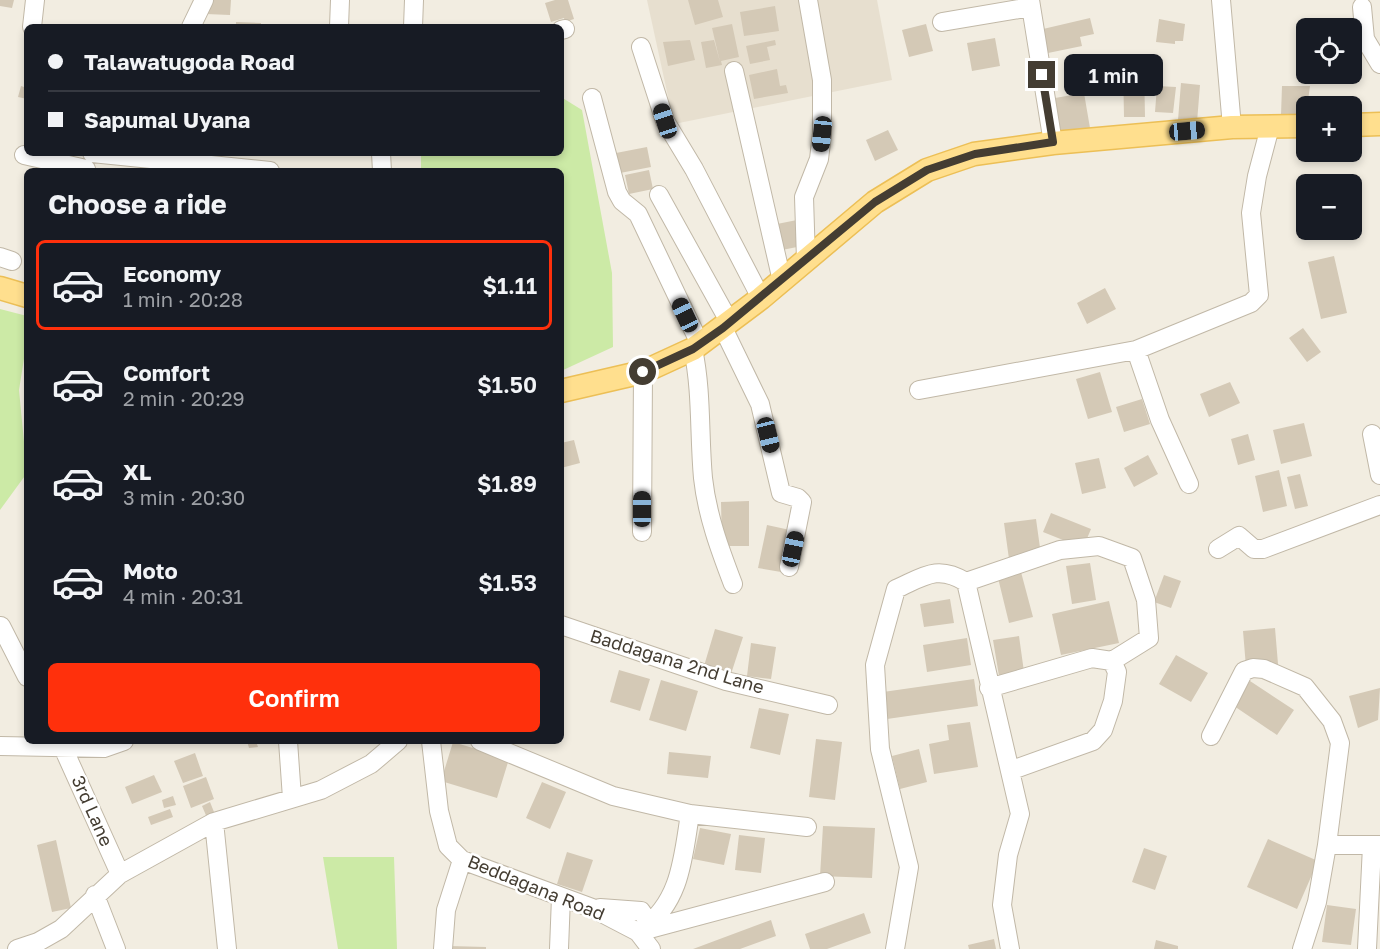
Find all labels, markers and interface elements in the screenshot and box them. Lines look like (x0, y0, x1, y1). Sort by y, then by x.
map controls (1296, 18, 1362, 240)
button: locate (1296, 18, 1362, 84)
text: Talawatugoda Road (84, 48, 295, 75)
callout: 1 min (1063, 54, 1162, 96)
route end (1028, 61, 1055, 88)
text: 1 min (1088, 63, 1139, 87)
button: + (1296, 96, 1362, 162)
car (651, 101, 679, 141)
text: Sapumal Uyana (84, 106, 250, 133)
car (811, 115, 833, 153)
car (1168, 120, 1206, 142)
button: − (1296, 174, 1362, 240)
text: Choose a ride (48, 188, 227, 220)
icon: car (51, 258, 105, 312)
text: Economy (123, 260, 221, 287)
text: $1.11 (482, 272, 537, 299)
text: 1 min · 20:28 (123, 287, 243, 311)
car (669, 295, 701, 335)
icon: car (51, 357, 105, 411)
route start (629, 358, 656, 385)
text: Comfort (123, 359, 210, 386)
text: $1.50 (477, 371, 537, 398)
text: 2 min · 20:29 (123, 386, 245, 410)
car (755, 415, 781, 455)
icon: car (51, 456, 105, 510)
text: XL (123, 458, 151, 485)
text: $1.89 (477, 470, 537, 497)
text: 3 min · 20:30 (123, 485, 245, 509)
car (633, 491, 651, 527)
car (780, 530, 806, 568)
icon: car (51, 555, 105, 609)
text: Moto (123, 557, 178, 584)
text: $1.53 (478, 569, 537, 596)
text: 4 min · 20:31 (123, 584, 243, 608)
street label: Baddagana 2nd Lane (588, 624, 767, 698)
button: Confirm (48, 663, 540, 732)
street label: 3rd Lane (68, 772, 118, 849)
street label: Beddagana Road (465, 850, 608, 925)

